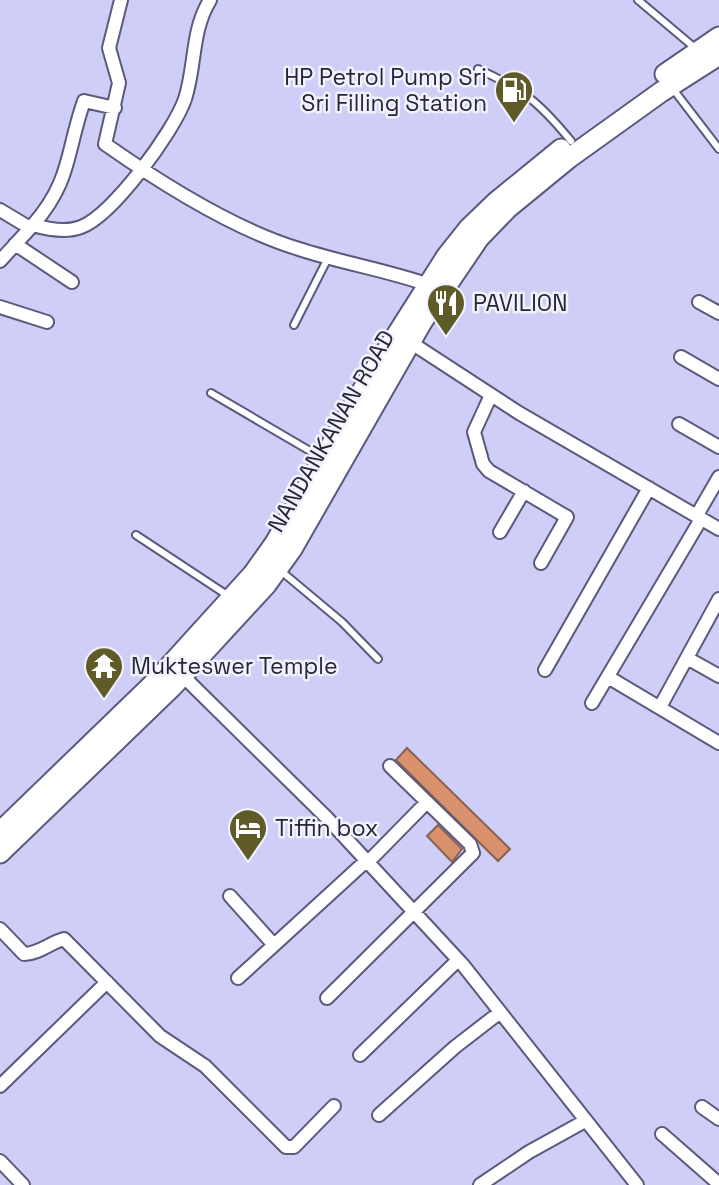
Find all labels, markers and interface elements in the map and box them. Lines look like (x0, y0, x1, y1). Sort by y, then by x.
place label: HP Petrol Pump Sri Sri Filling Station (284, 62, 487, 118)
fuel station icon: HP Petrol Pump Sri Sri Filling Station (493, 69, 535, 124)
restaurant icon: PAVILION (425, 282, 467, 337)
place label: PAVILION (473, 288, 567, 318)
street label: NANDANKANAN ROAD (261, 324, 401, 538)
temple icon: Mukteswer Temple (83, 645, 125, 700)
place label: Mukteswer Temple (131, 651, 338, 681)
hotel icon: Tiffin box (227, 807, 269, 862)
place label: Tiffin box (275, 813, 379, 843)

